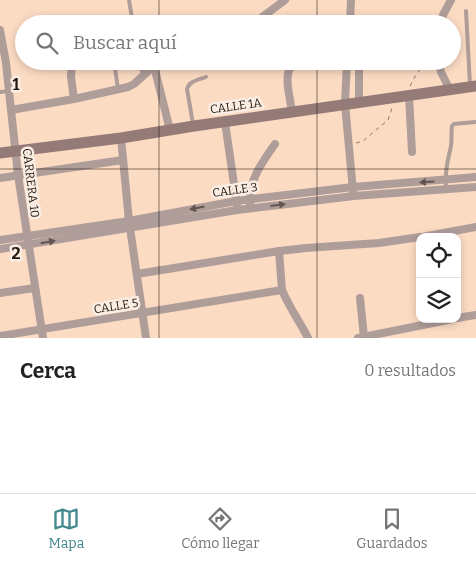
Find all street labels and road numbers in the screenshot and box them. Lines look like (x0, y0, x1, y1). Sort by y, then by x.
street label: CALLE 1A (209, 95, 263, 117)
street label: CARRERA 10 (20, 147, 42, 219)
street label: CALLE 3 (212, 180, 259, 200)
street label: CALLE 5 (93, 296, 139, 316)

